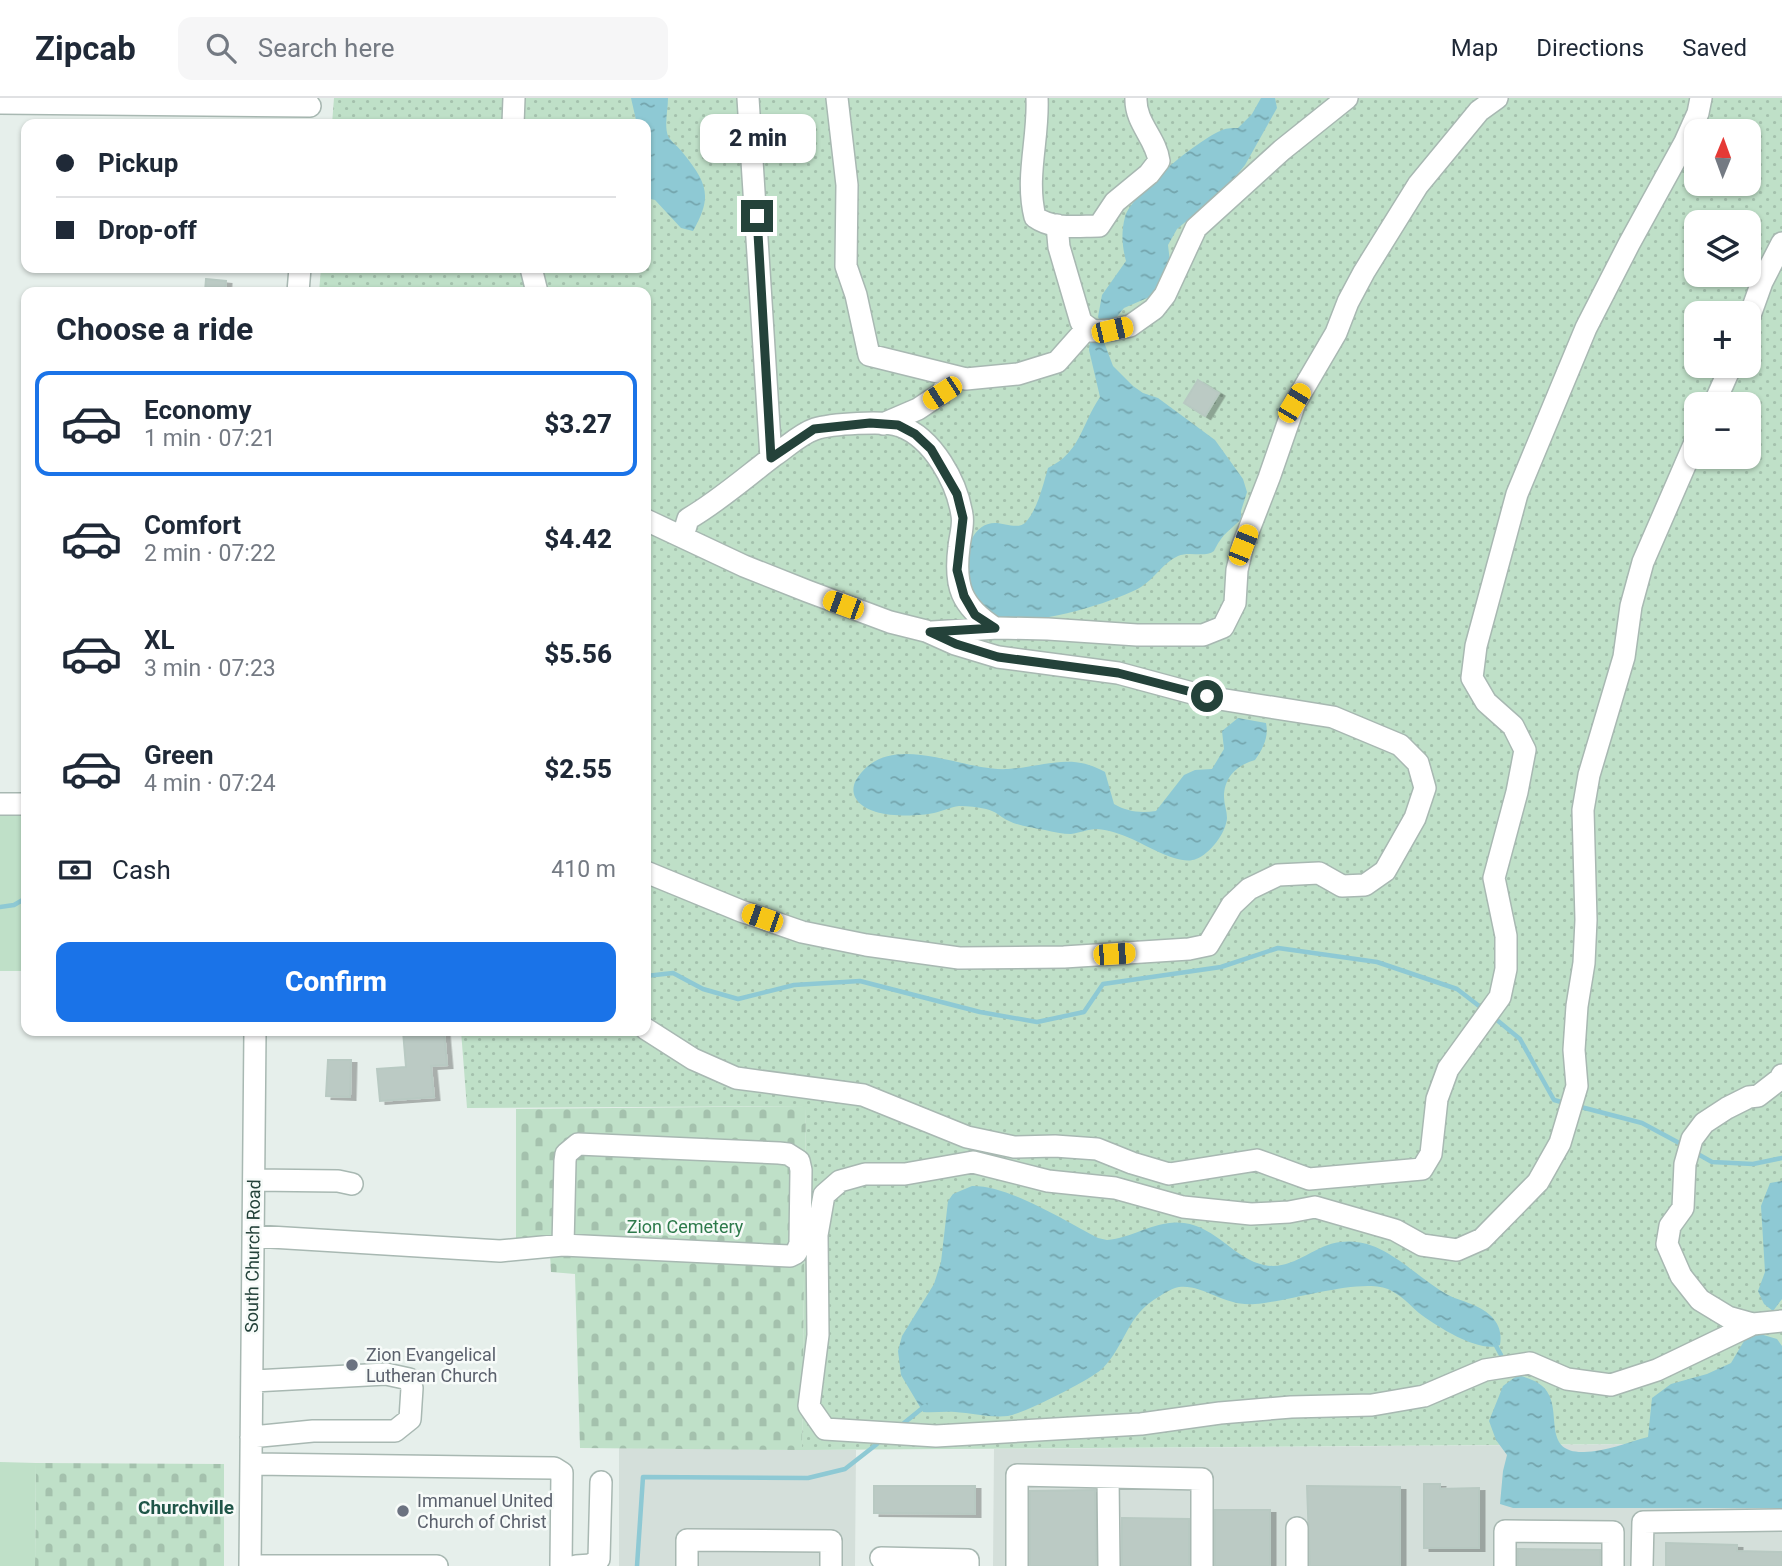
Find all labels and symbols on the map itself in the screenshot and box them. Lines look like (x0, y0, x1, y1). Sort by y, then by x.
callout: 2 min (699, 115, 815, 164)
north arrow (1684, 119, 1760, 196)
route end (741, 200, 773, 232)
car (1090, 315, 1135, 345)
car (919, 373, 966, 413)
car (1275, 380, 1314, 426)
car (1226, 522, 1261, 568)
car (820, 588, 867, 622)
route start (1191, 680, 1223, 712)
car (739, 901, 786, 935)
car (1093, 942, 1136, 966)
street label: South Church Road (241, 1179, 264, 1333)
park label: Zion Cemetery (627, 1216, 744, 1237)
place label: Zion Evangelical Lutheran Church (366, 1344, 497, 1386)
marker: Zion Evangelical Lutheran Church (344, 1357, 360, 1373)
place label: Immanuel United Church of Christ (417, 1490, 553, 1532)
district label: Churchville (138, 1496, 234, 1519)
marker: Immanuel United Church of Christ (395, 1503, 411, 1519)

